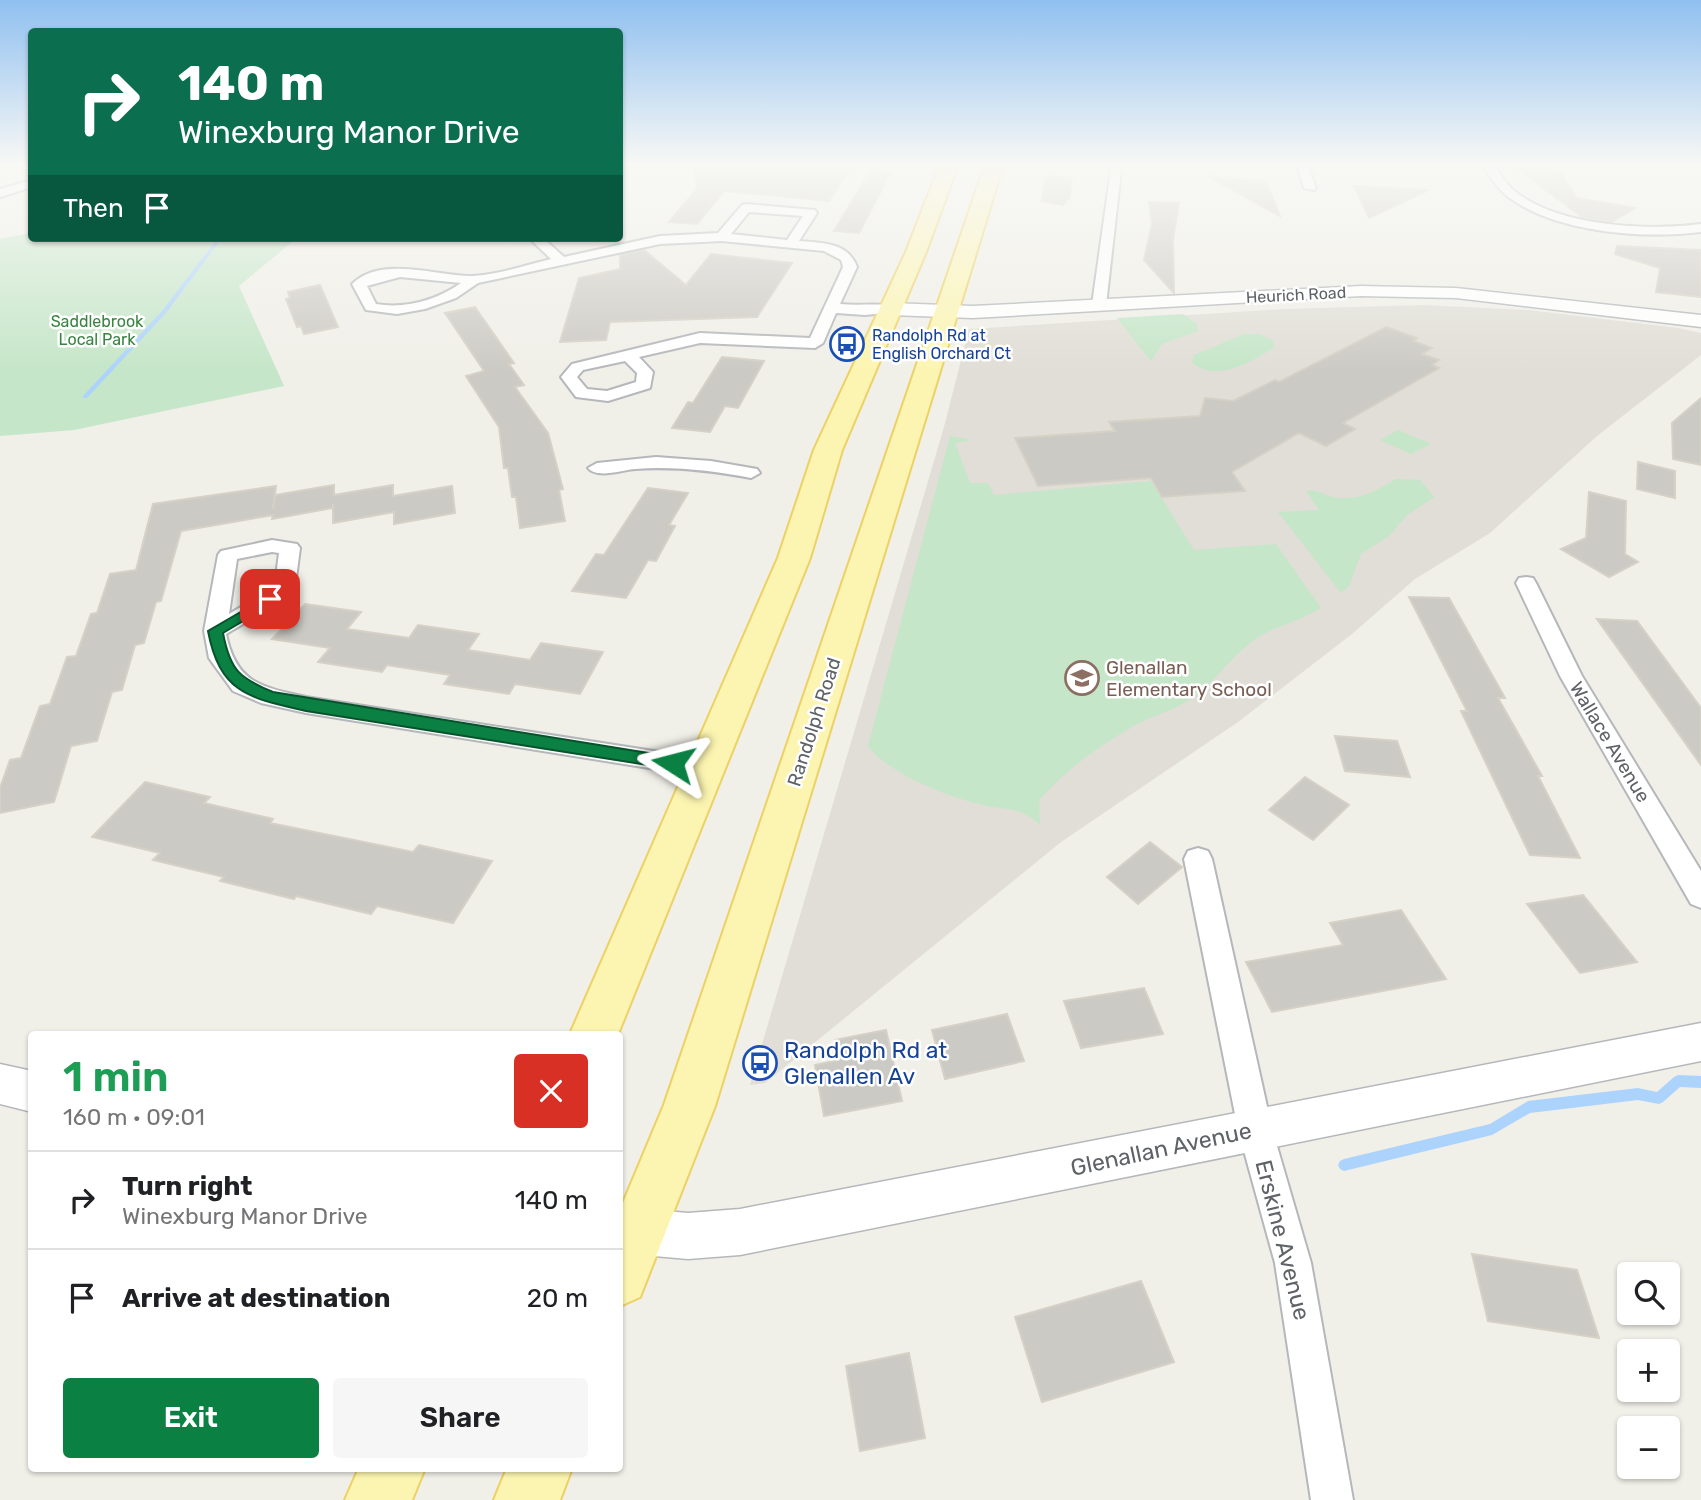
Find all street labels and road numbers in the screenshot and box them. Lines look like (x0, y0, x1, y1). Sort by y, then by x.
street label: Heurich Road (1245, 283, 1347, 307)
street label: Randolph Road (782, 655, 846, 789)
street label: Wallace Avenue (1565, 677, 1655, 807)
street label: Glenallan Avenue (1068, 1116, 1254, 1182)
street label: Erskine Avenue (1250, 1157, 1316, 1323)

